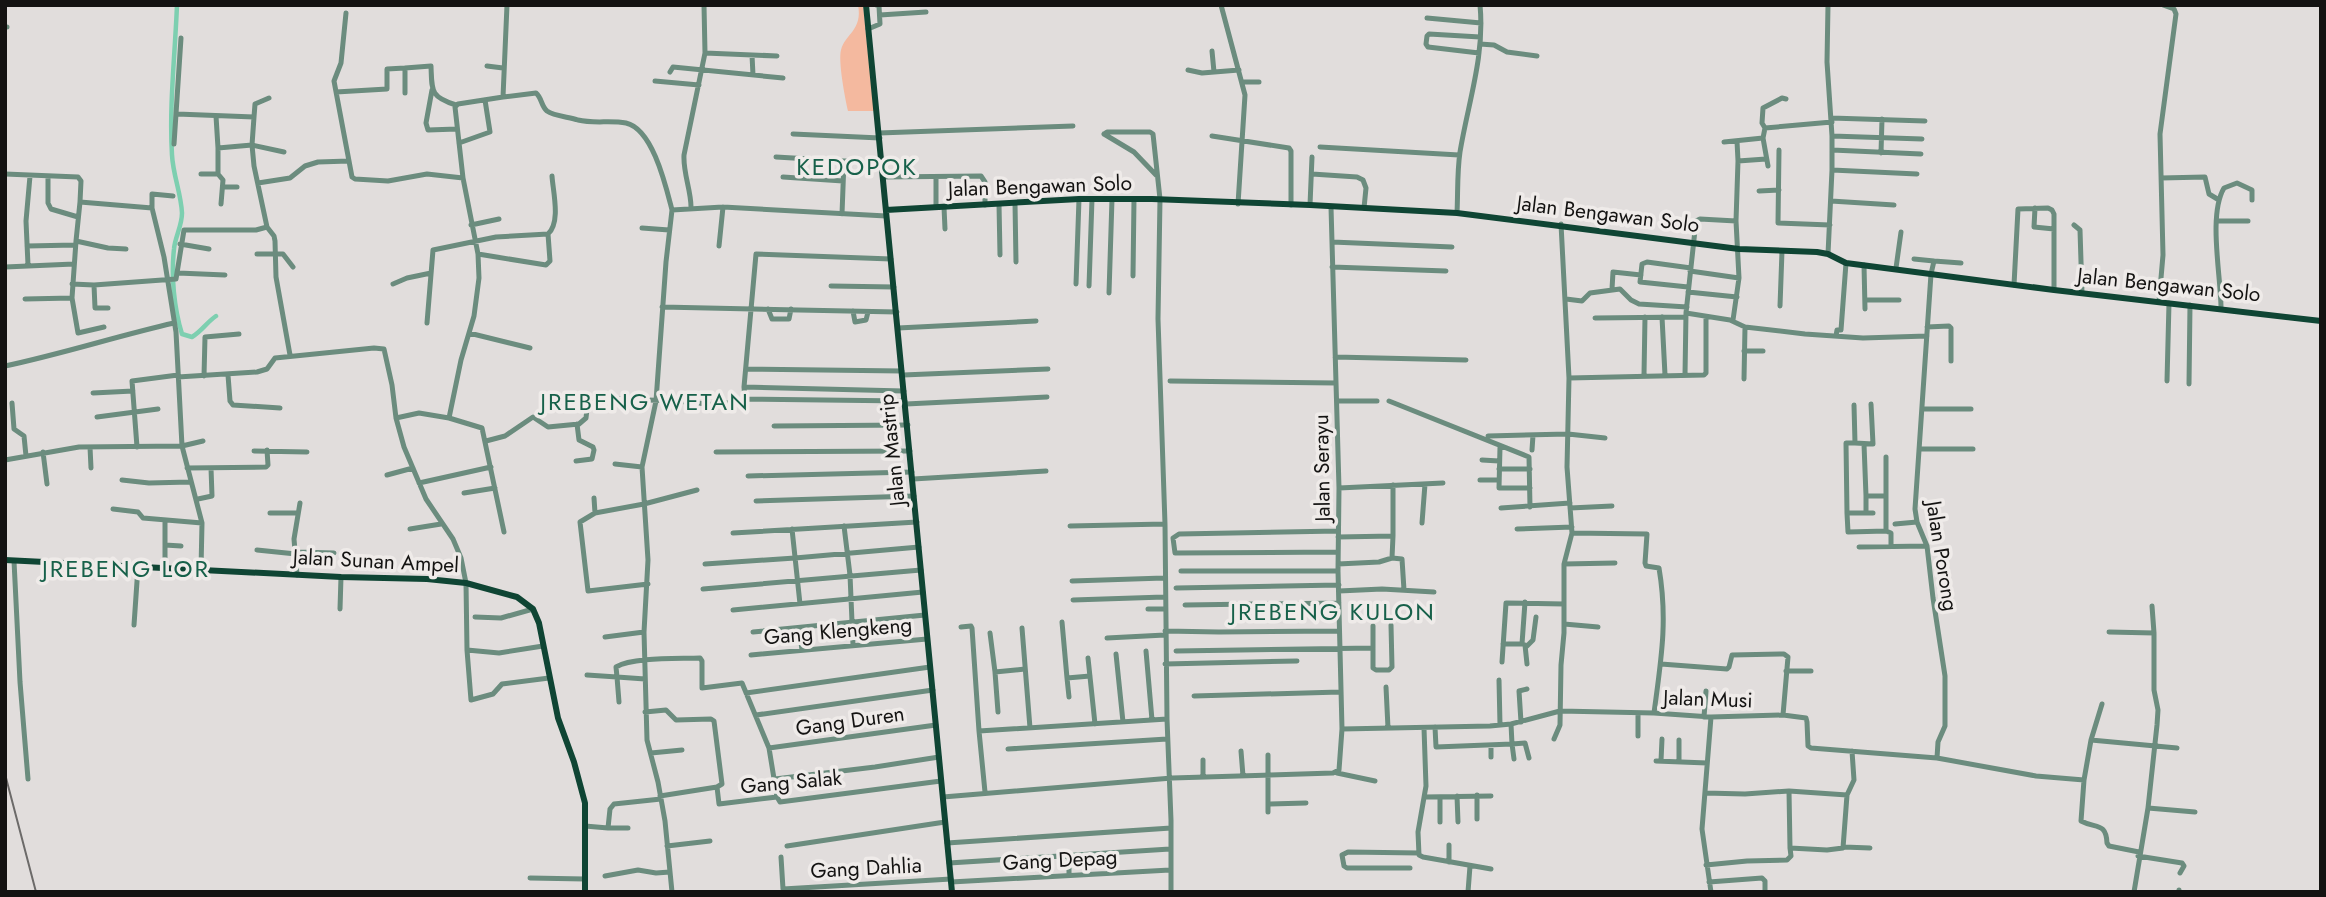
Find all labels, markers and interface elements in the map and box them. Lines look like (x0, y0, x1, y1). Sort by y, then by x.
district label: KEDOPOK (796, 149, 918, 184)
street label: Jalan Bengawan Solo (945, 168, 1132, 204)
street label: Jalan Bengawan Solo (1512, 188, 1701, 240)
street label: Jalan Bengawan Solo (2073, 260, 2262, 310)
district label: JREBENG WETAN (537, 384, 750, 419)
street label: Jalan Mastrip (871, 392, 913, 511)
street label: Jalan Serayu (1306, 414, 1338, 525)
street label: Jalan Porong (1918, 496, 1966, 613)
street label: Jalan Sunan Ampel (289, 542, 460, 580)
district label: JREBENG LOR (39, 551, 210, 586)
district label: JREBENG KULON (1227, 594, 1436, 629)
street label: Gang Klengkeng (763, 610, 913, 652)
street label: Jalan Musi (1660, 682, 1753, 716)
street label: Gang Duren (794, 699, 906, 743)
street label: Gang Salak (739, 763, 844, 801)
street label: Gang Depag (1002, 842, 1118, 878)
street label: Gang Dahlia (810, 850, 922, 886)

